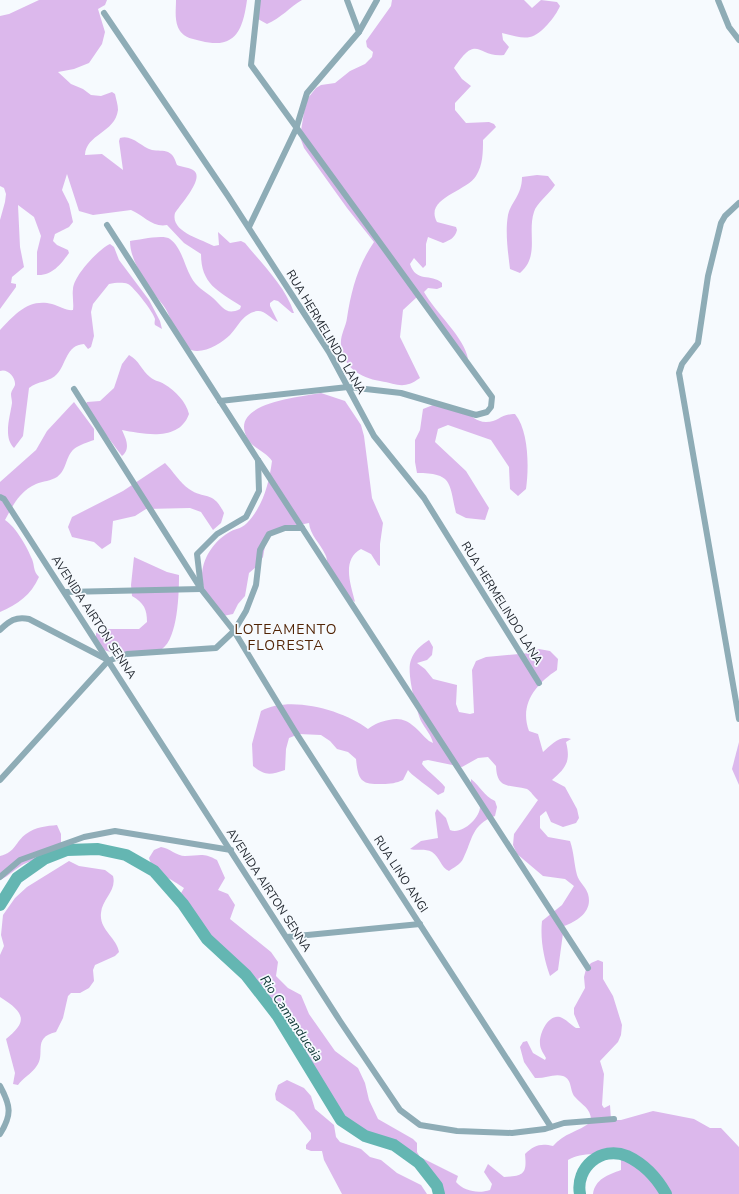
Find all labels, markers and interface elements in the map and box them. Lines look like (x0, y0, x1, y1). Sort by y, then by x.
street label: RUA HERMELINDO LANA (283, 267, 370, 397)
street label: RUA HERMELINDO LANA (458, 538, 547, 668)
street label: AVENIDA AIRTON SENNA (48, 552, 140, 682)
district label: LOTEAMENTO FLORESTA (235, 620, 337, 655)
street label: AVENIDA AIRTON SENNA (223, 825, 315, 955)
street label: RUA LINO ANGI (370, 832, 432, 916)
water label: Rio Camanducaia (256, 972, 327, 1065)

